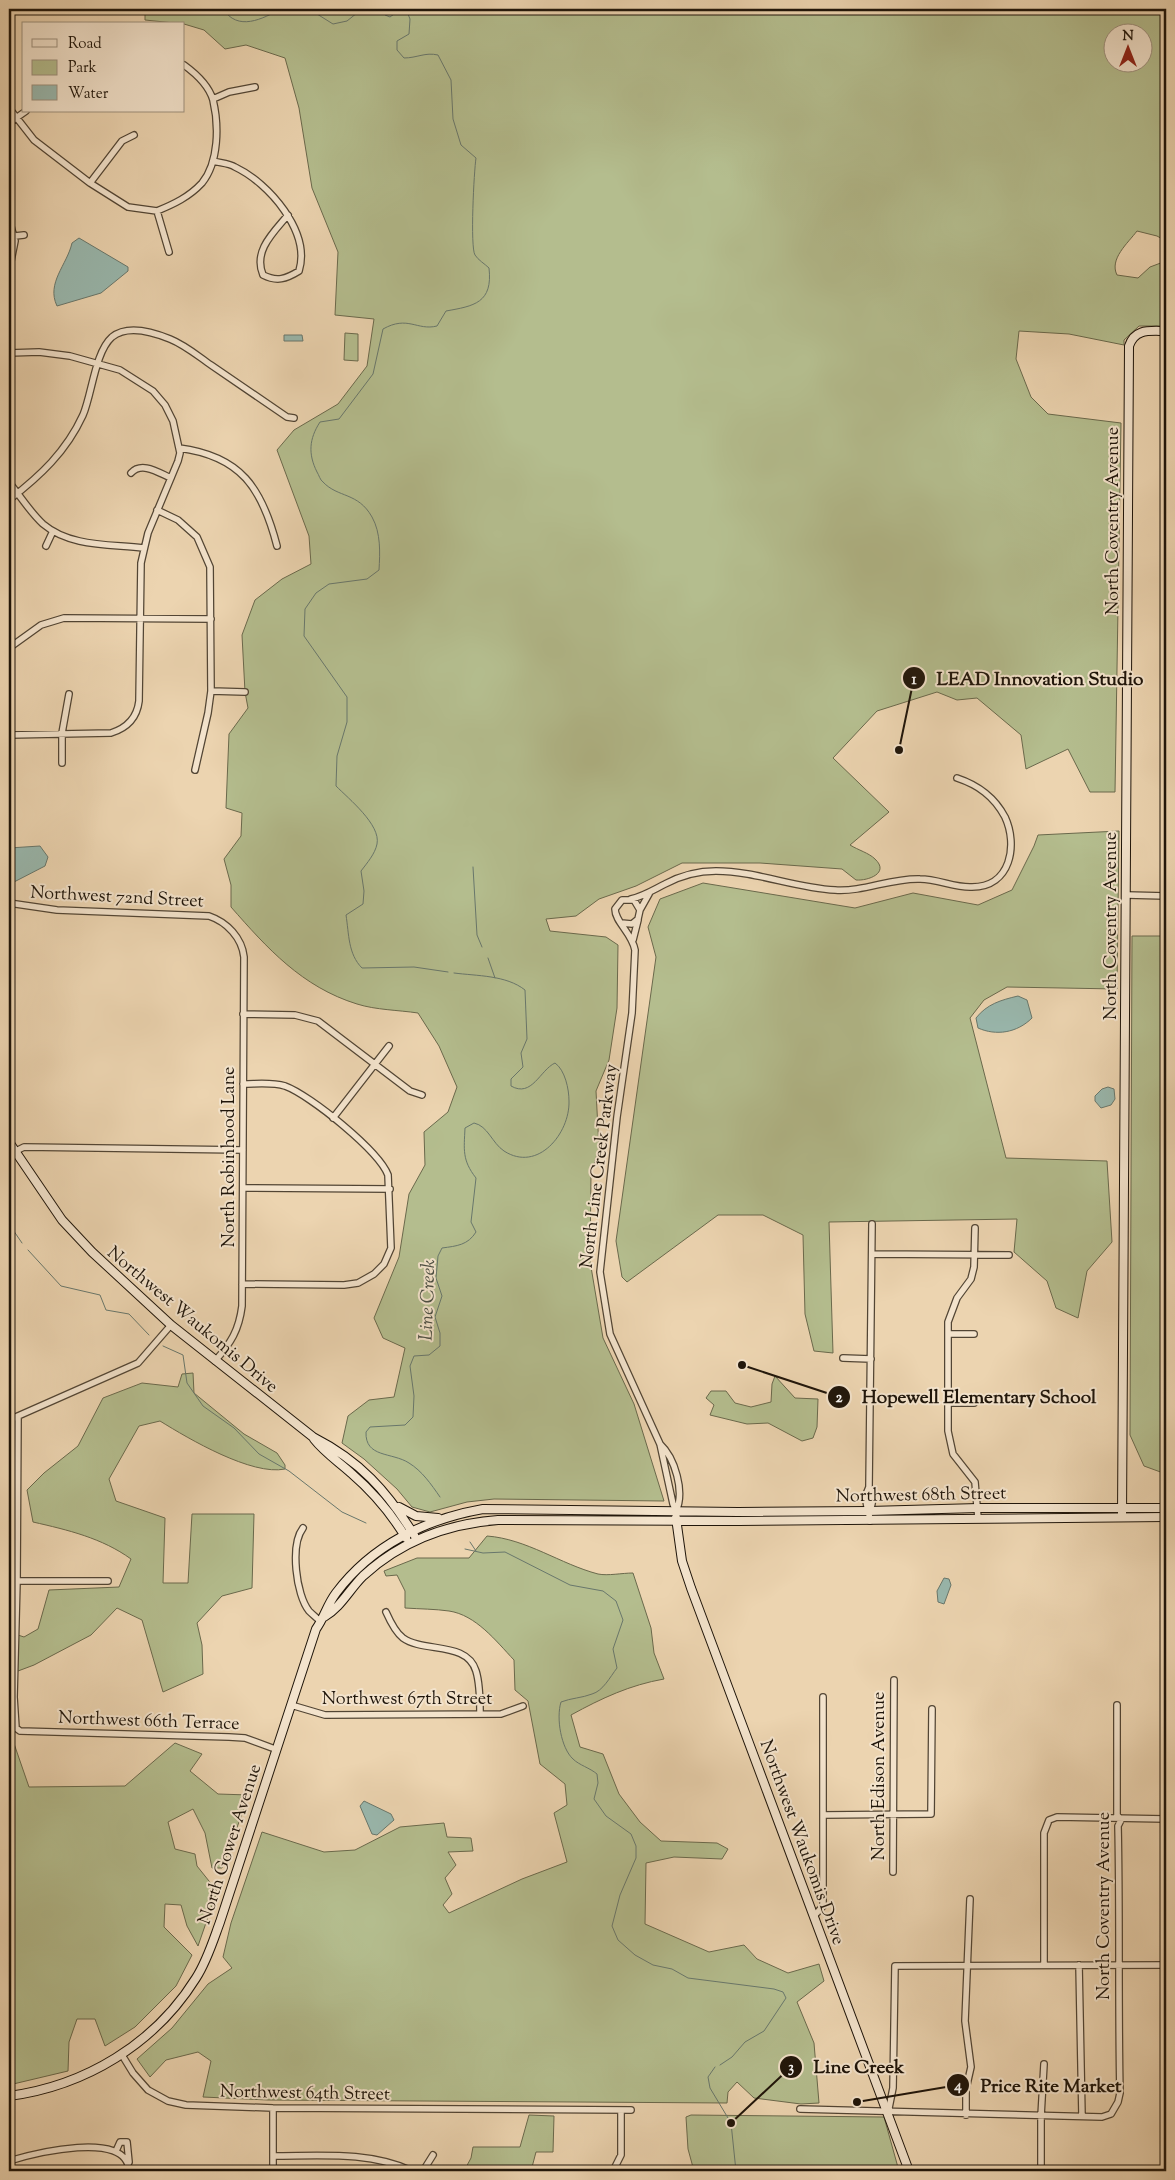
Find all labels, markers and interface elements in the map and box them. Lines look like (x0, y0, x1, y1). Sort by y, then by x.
legend (22, 22, 185, 112)
north arrow (1102, 22, 1152, 72)
text: N (1122, 27, 1134, 47)
text: Road (68, 34, 102, 55)
text: Park (68, 58, 97, 79)
text: Water (68, 84, 109, 105)
street label: North Coventry Avenue (1101, 427, 1127, 615)
callout: LEAD Innovation Studio (901, 661, 1153, 695)
text: LEAD Innovation Studio (937, 667, 1144, 694)
text: 1 (911, 670, 917, 691)
street label: North Coventry Avenue (1099, 832, 1125, 1020)
street label: Northwest 72nd Street (29, 880, 204, 916)
street label: North Line Creek Parkway (575, 1062, 625, 1270)
street label: North Robinhood Lane (217, 1066, 243, 1248)
street label: Northwest Waukomis Drive (100, 1241, 283, 1400)
water label: Line Creek (414, 1259, 443, 1341)
callout: Hopewell Elementary School (827, 1380, 1107, 1414)
text: Hopewell Elementary School (862, 1385, 1097, 1412)
text: 2 (835, 1388, 843, 1409)
street label: Northwest 68th Street (836, 1482, 1007, 1510)
street label: Northwest 67th Street (322, 1687, 492, 1713)
street label: North Edison Avenue (867, 1692, 893, 1860)
street label: Northwest 66th Terrace (58, 1706, 240, 1738)
street label: Northwest Waukomis Drive (752, 1737, 850, 1949)
street label: North Gower Avenue (193, 1761, 269, 1928)
street label: North Coventry Avenue (1092, 1812, 1118, 2000)
callout: Line Creek (779, 2050, 915, 2084)
text: Line Creek (814, 2055, 905, 2082)
text: 3 (788, 2058, 794, 2079)
callout: Price Rite Market (946, 2068, 1132, 2102)
text: Price Rite Market (981, 2074, 1122, 2101)
text: 4 (953, 2076, 962, 2097)
street label: Northwest 64th Street (220, 2080, 390, 2108)

